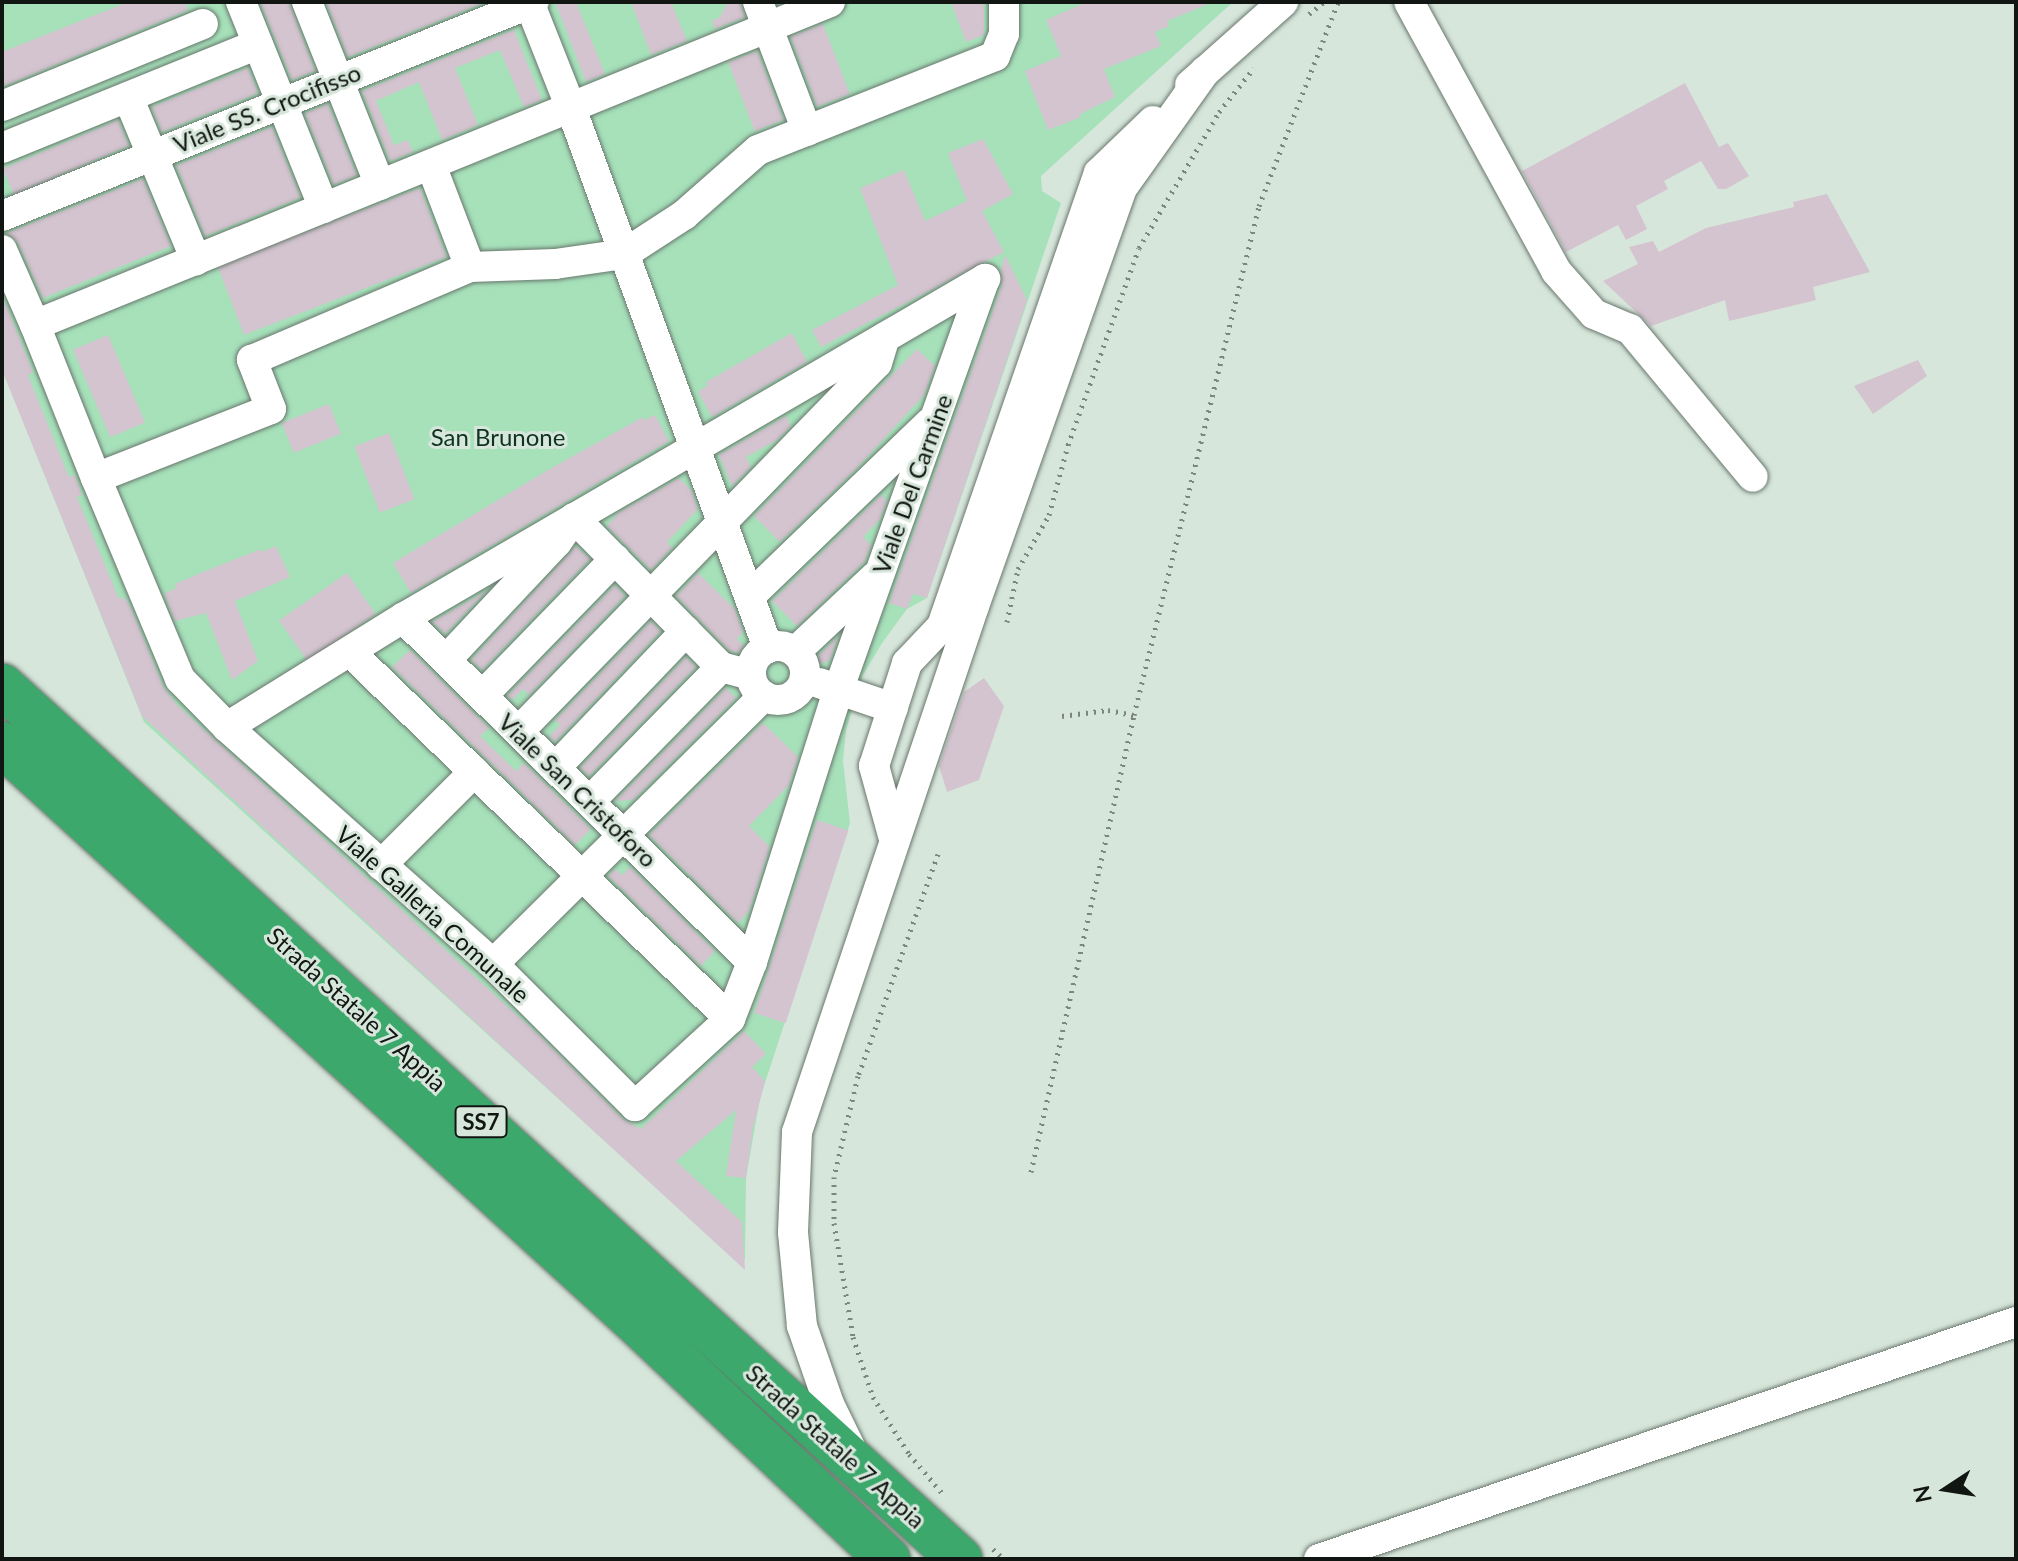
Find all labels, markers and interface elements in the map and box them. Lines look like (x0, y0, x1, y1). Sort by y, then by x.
street label: Viale SS. Crocifisso (169, 57, 365, 159)
street label: Viale Del Carmine (866, 390, 958, 578)
park label: San Brunone (431, 423, 565, 451)
street label: Viale San Cristoforo (493, 707, 663, 873)
street label: Viale Galleria Comunale (330, 819, 536, 1009)
street label: Strada Statale 7 Appia (261, 921, 453, 1097)
road number: SS7 (453, 1104, 509, 1140)
street label: Strada Statale 7 Appia (740, 1358, 932, 1534)
north arrow (1906, 1449, 1986, 1529)
text: N (1907, 1483, 1937, 1505)

